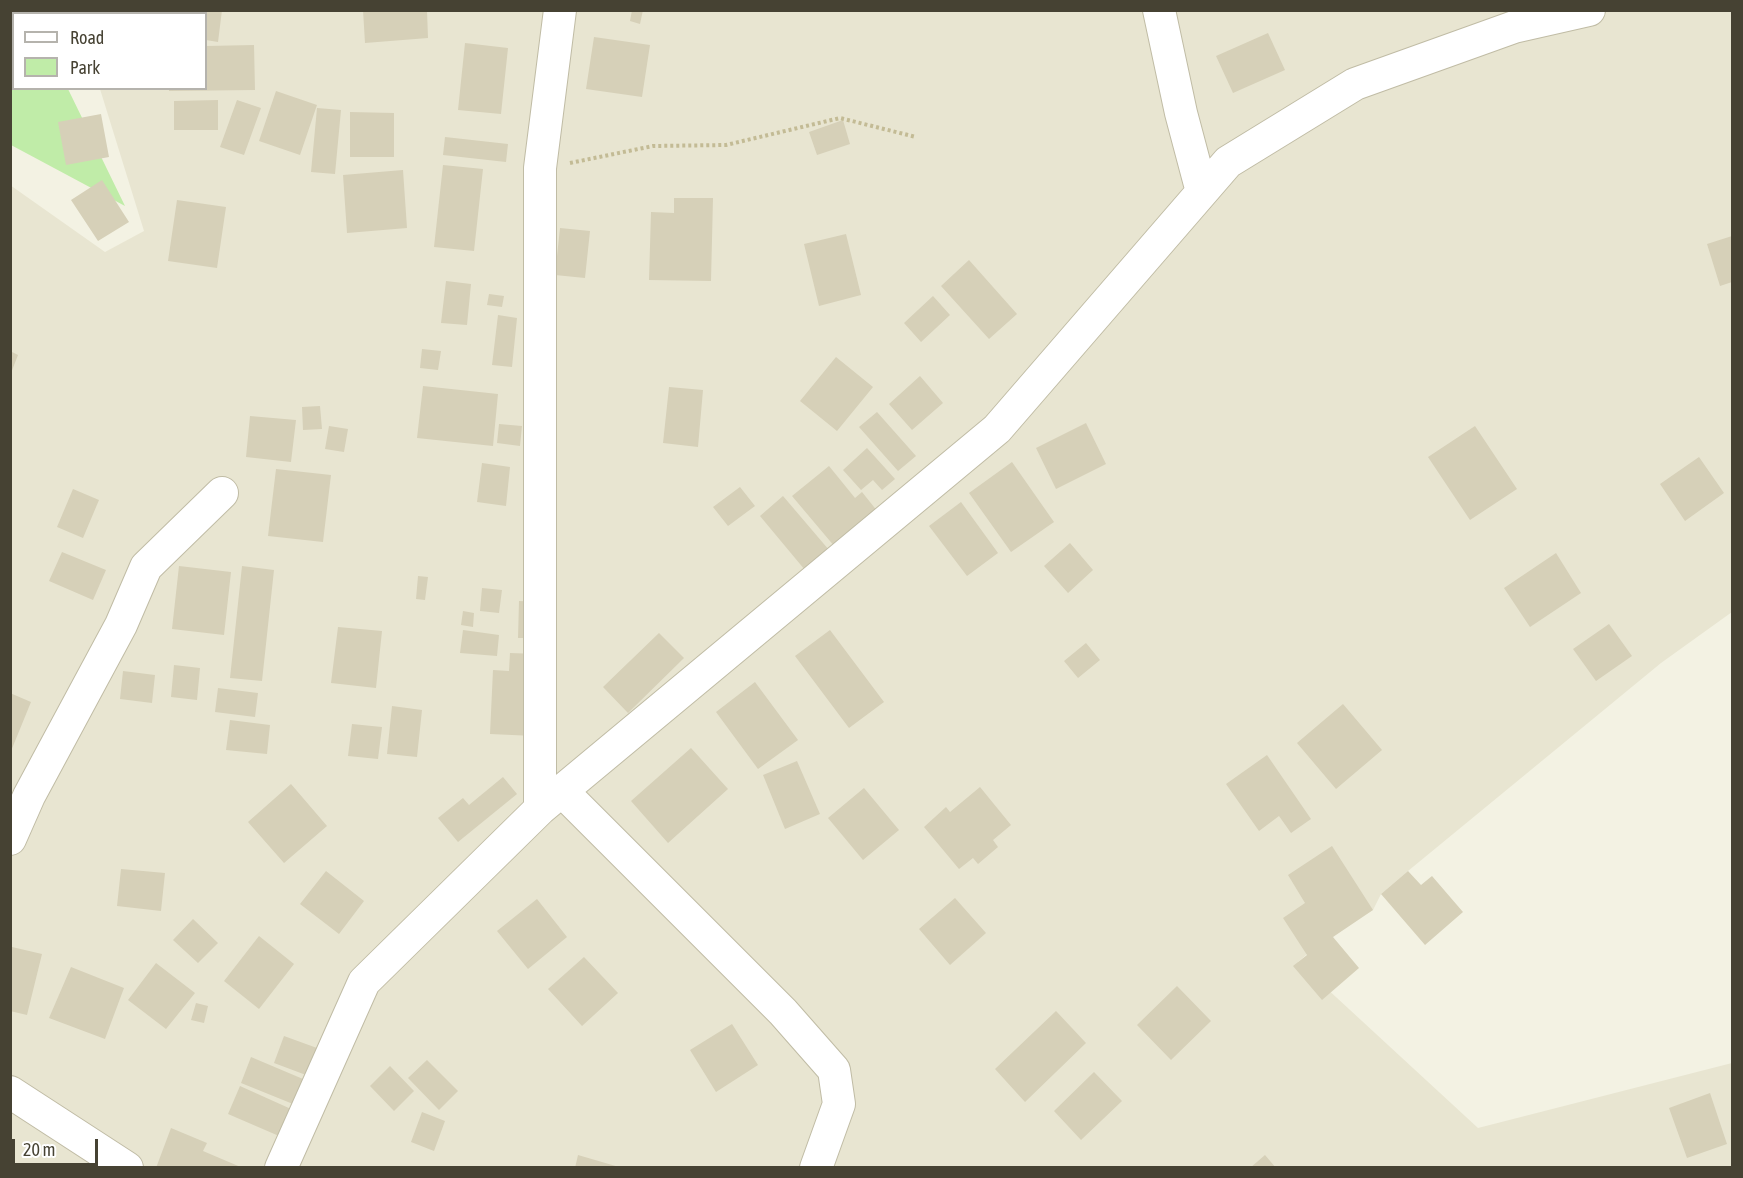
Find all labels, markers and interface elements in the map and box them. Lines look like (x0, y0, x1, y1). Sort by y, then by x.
legend (12, 12, 207, 90)
text: Road (70, 27, 104, 48)
text: Park (70, 57, 100, 78)
scale bar (15, 1127, 100, 1165)
text: 20 m (23, 1139, 55, 1160)

